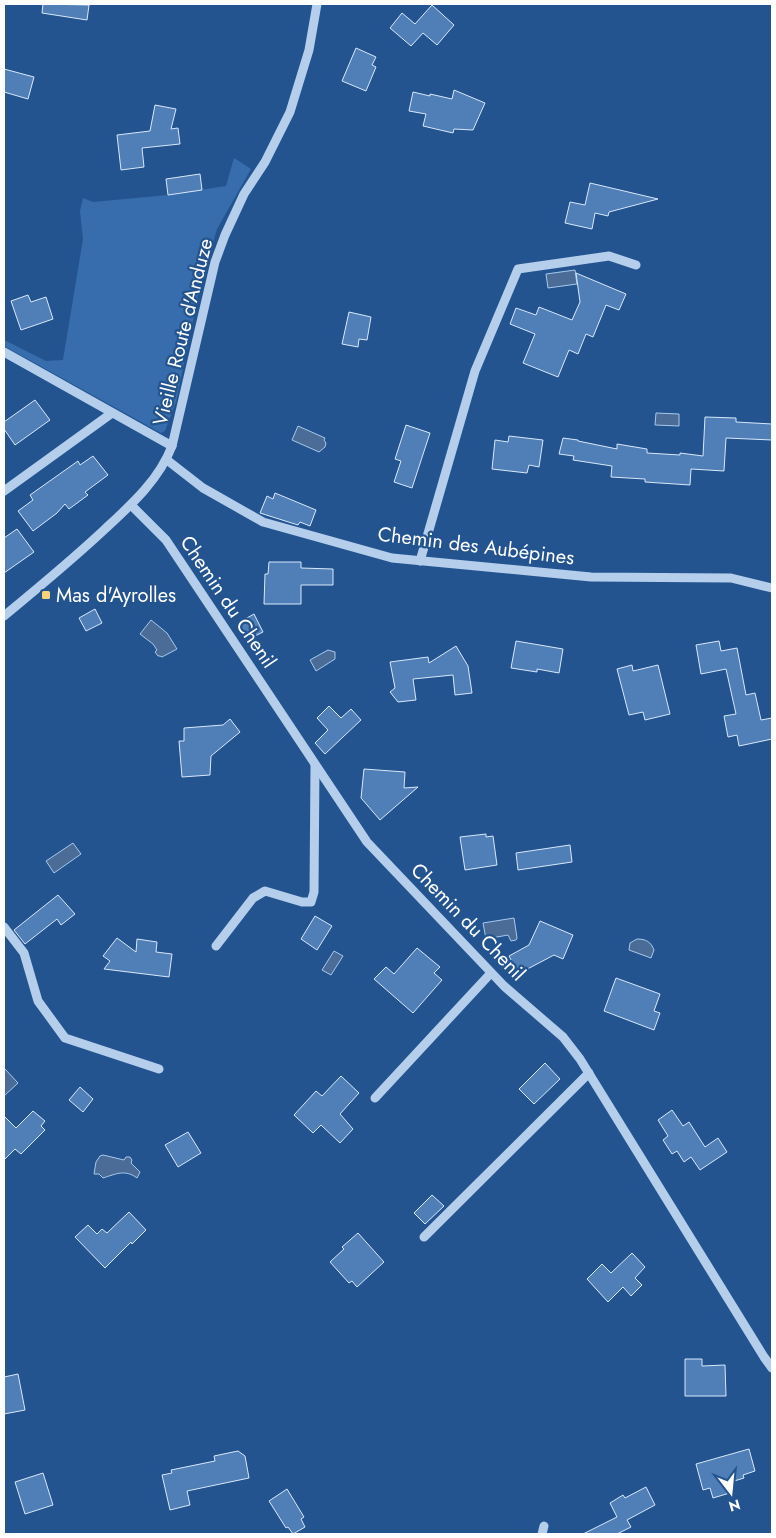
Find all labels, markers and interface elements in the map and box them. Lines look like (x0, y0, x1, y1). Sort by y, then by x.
street label: Vieille Route d'Anduze (146, 235, 220, 429)
street label: Chemin des Aubépines (376, 520, 576, 572)
street label: Chemin du Chenil (173, 530, 283, 674)
place label: Mas d'Ayrolles (56, 581, 176, 610)
marker: Mas d'Ayrolles (40, 589, 52, 601)
street label: Chemin du Chenil (404, 856, 532, 988)
north arrow (706, 1468, 756, 1518)
text: N (726, 1494, 743, 1517)

